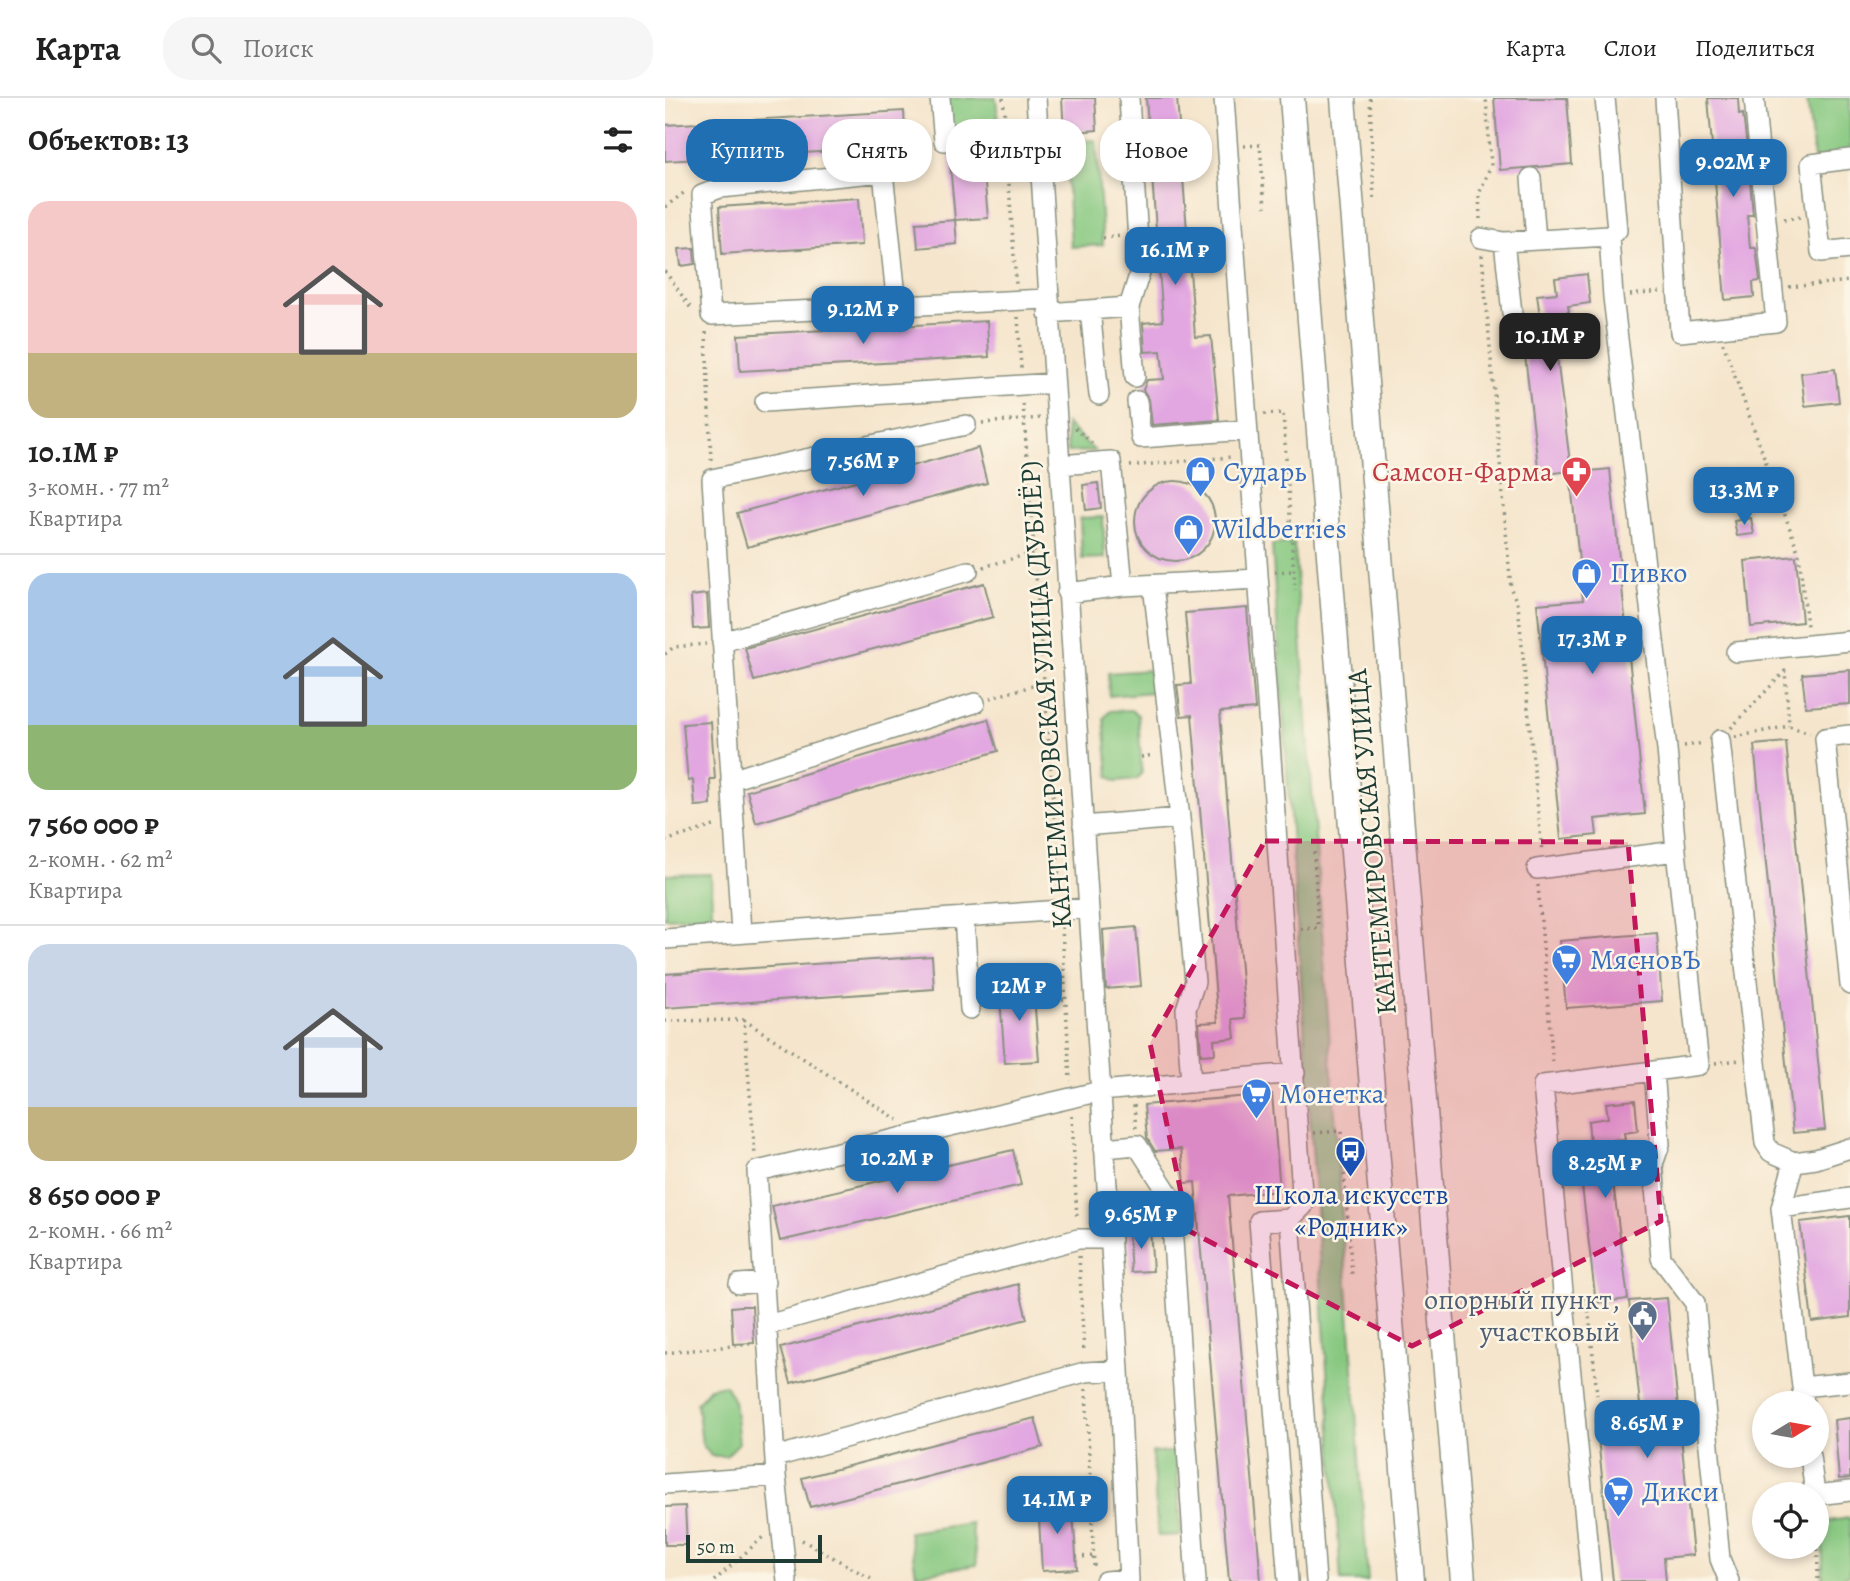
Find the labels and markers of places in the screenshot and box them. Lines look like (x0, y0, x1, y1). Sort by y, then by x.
pin: 9.02M ₽ (1668, 140, 1798, 199)
pin: 16.1M ₽ (1110, 228, 1240, 287)
pin: 9.12M ₽ (798, 286, 928, 346)
pin: 10.1M ₽ (1485, 314, 1615, 373)
pin: 7.56M ₽ (798, 438, 928, 498)
place label: Сударь (1223, 453, 1307, 491)
place label: Самсон-Фарма (1372, 453, 1553, 491)
shop icon: Сударь (1183, 455, 1217, 499)
pharmacy icon: Самсон-Фарма (1559, 455, 1593, 499)
pin: 13.3M ₽ (1679, 468, 1809, 527)
place label: Wildberries (1211, 510, 1347, 548)
shop icon: Wildberries (1172, 512, 1206, 556)
place label: Пивко (1610, 554, 1687, 592)
shop icon: Пивко (1570, 556, 1604, 600)
pin: 17.3M ₽ (1527, 616, 1657, 676)
place label: МясновЪ (1590, 941, 1700, 979)
supermarket icon: МясновЪ (1550, 943, 1584, 987)
pin: 12M ₽ (970, 964, 1068, 1023)
place label: Монетка (1279, 1075, 1385, 1113)
supermarket icon: Монетка (1239, 1077, 1273, 1121)
bus stop icon: Школа искусств «Родник» (1334, 1134, 1368, 1178)
pin: 10.2M ₽ (832, 1136, 962, 1195)
pin: 8.25M ₽ (1540, 1140, 1670, 1200)
place label: Школа искусств «Родник» (1254, 1176, 1448, 1246)
pin: 9.65M ₽ (1076, 1192, 1206, 1251)
place label: опорный пункт, участковый (1424, 1281, 1620, 1351)
public building icon: опорный пункт, участковый (1626, 1299, 1660, 1343)
pin: 8.65M ₽ (1582, 1400, 1712, 1460)
place label: Дикси (1642, 1473, 1719, 1511)
supermarket icon: Дикси (1602, 1475, 1636, 1519)
pin: 14.1M ₽ (992, 1476, 1122, 1536)

